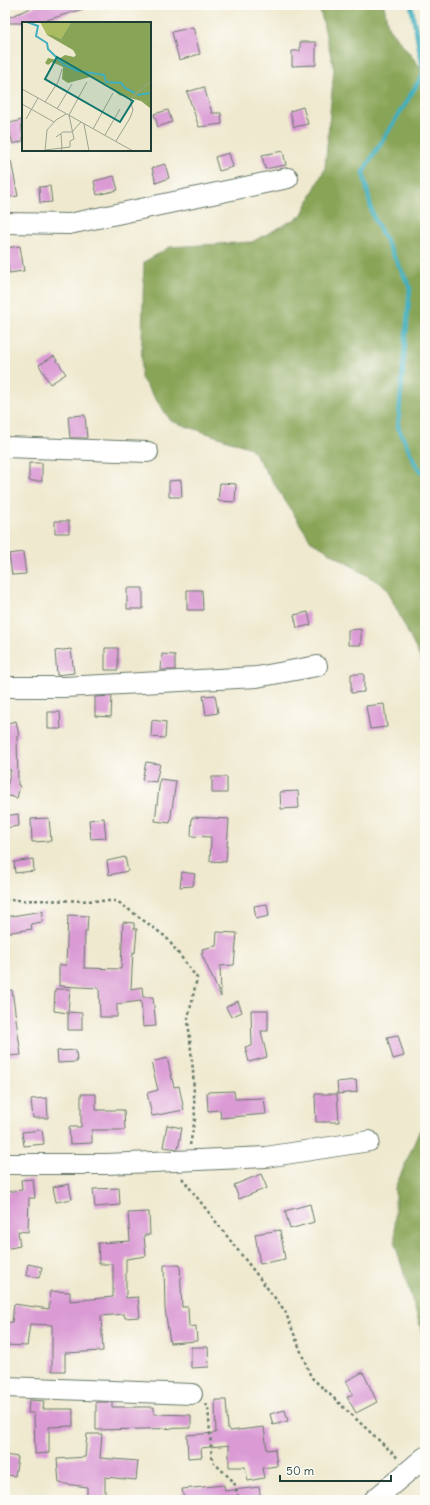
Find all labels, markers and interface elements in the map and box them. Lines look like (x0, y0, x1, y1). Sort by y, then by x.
inset map (22, 22, 151, 151)
scale bar (280, 1457, 391, 1483)
text: 50 m (286, 1463, 315, 1478)

